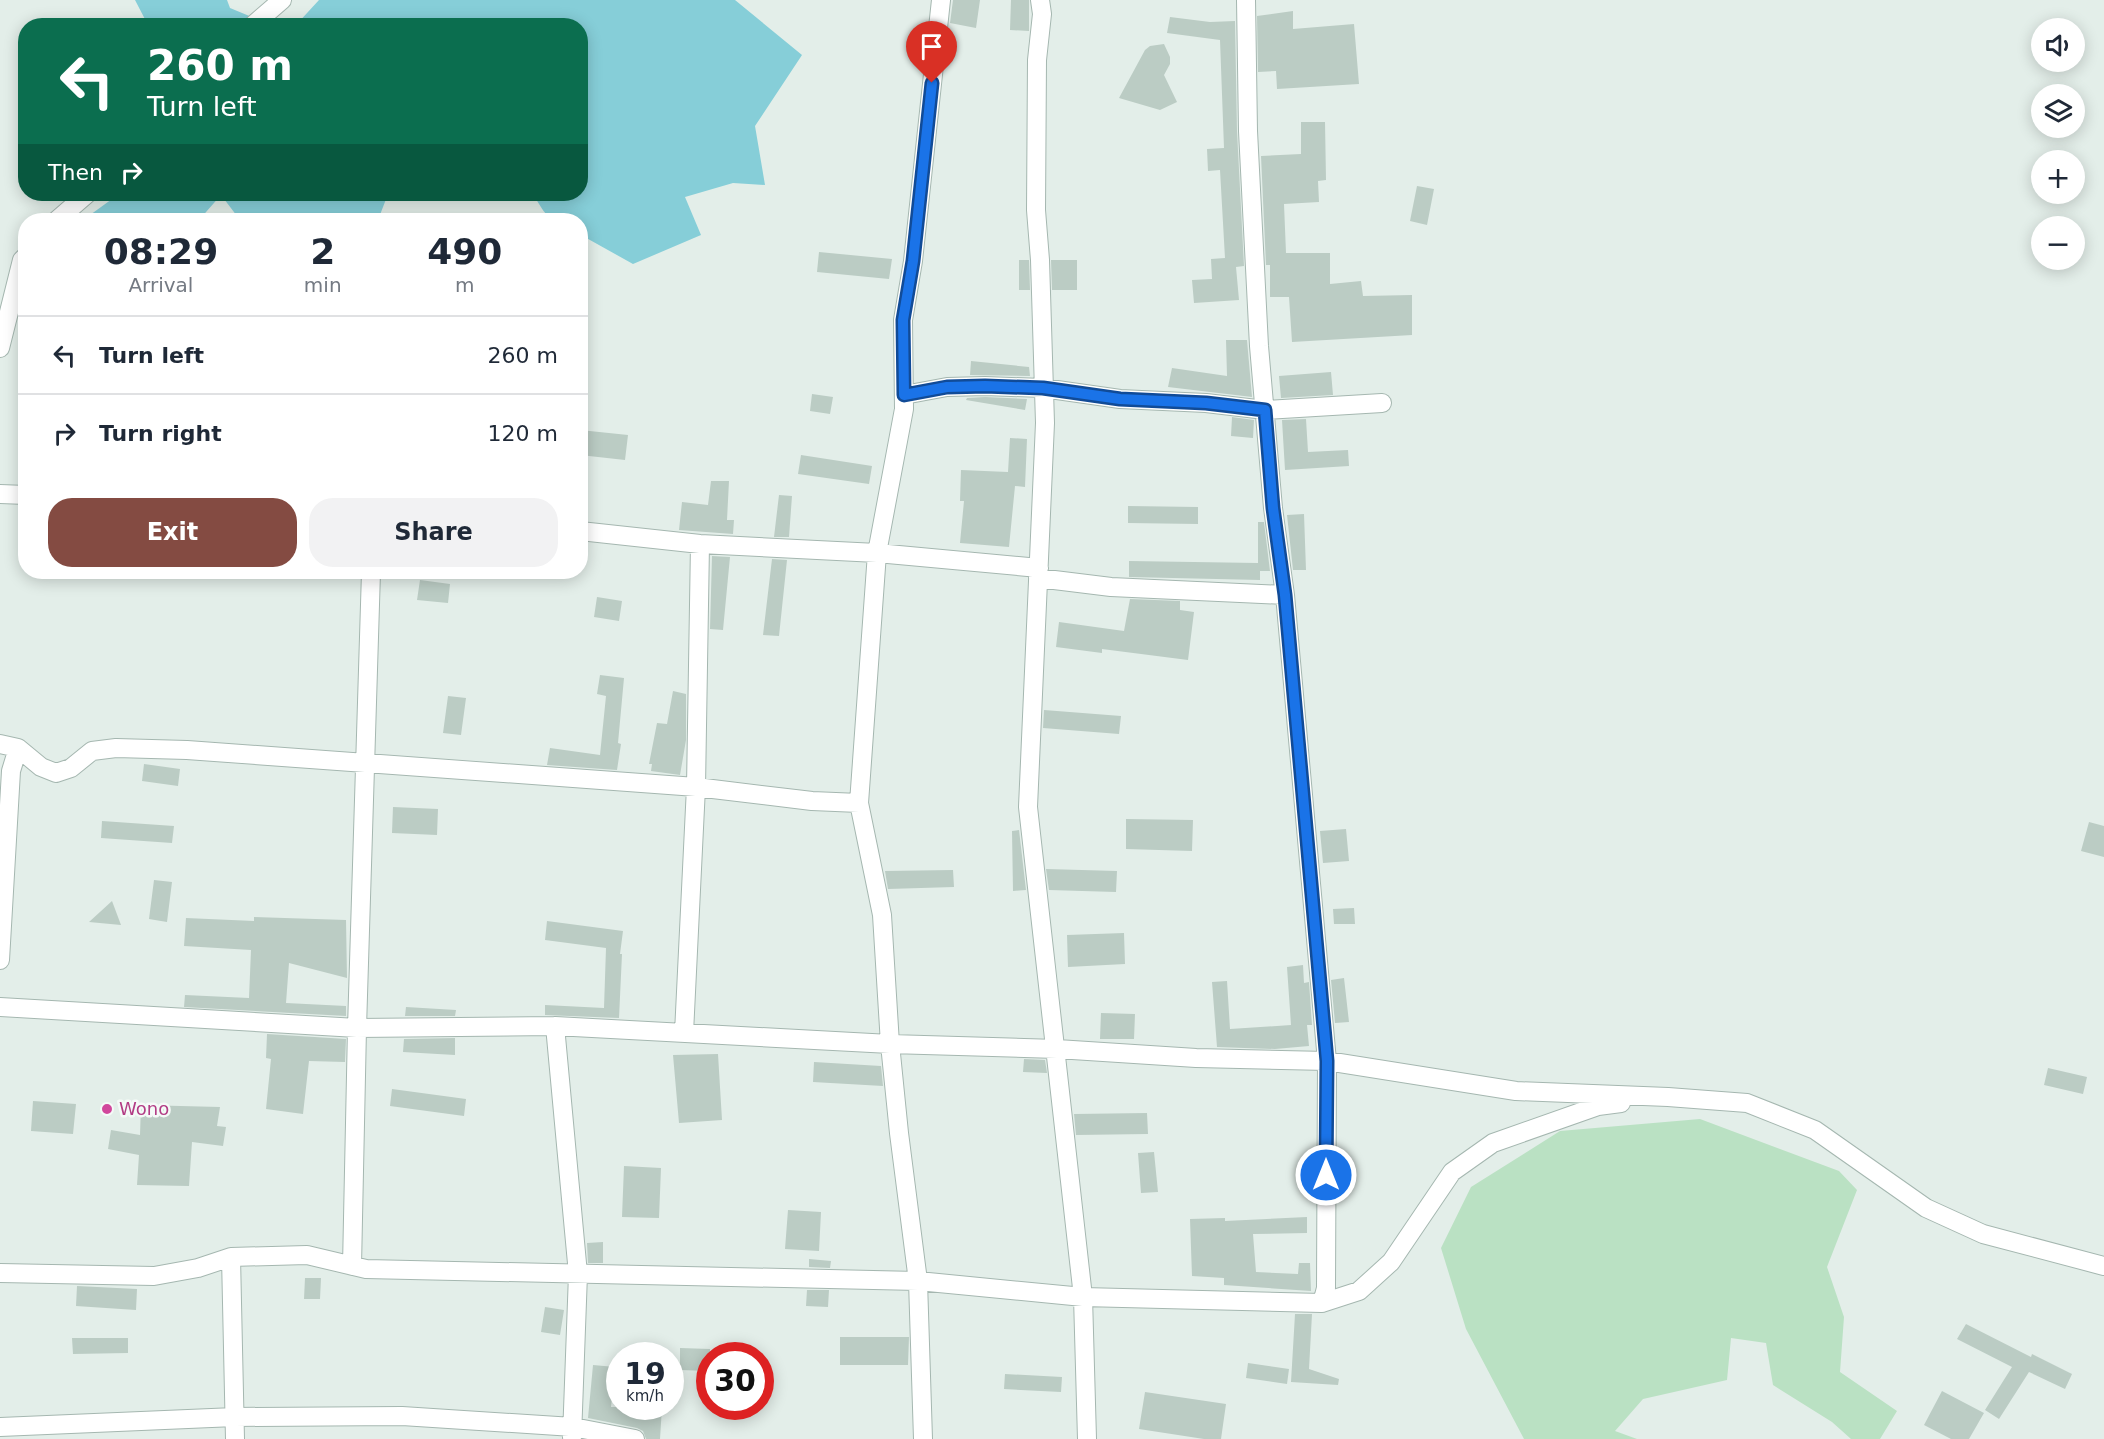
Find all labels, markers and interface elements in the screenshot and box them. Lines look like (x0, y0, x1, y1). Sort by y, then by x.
map controls (2031, 18, 2085, 270)
button: sound (2031, 18, 2085, 72)
pin (906, 21, 957, 83)
icon: arrive (915, 30, 948, 63)
text: 260 m (147, 41, 293, 90)
icon: left (48, 42, 126, 120)
button: layers (2031, 84, 2085, 138)
text: Turn left (147, 91, 257, 122)
button: + (2031, 150, 2085, 204)
icon: right (115, 156, 148, 189)
text: Then (48, 160, 103, 185)
button: − (2031, 216, 2085, 270)
text: 08:29 (104, 231, 218, 272)
text: 2 (310, 231, 335, 272)
text: 490 (427, 231, 502, 272)
text: Arrival (128, 273, 193, 297)
text: min (304, 273, 342, 297)
text: m (455, 273, 475, 297)
icon: left (48, 339, 81, 372)
text: Turn left (99, 343, 204, 368)
text: 260 m (488, 343, 558, 368)
icon: right (48, 417, 81, 450)
text: Turn right (99, 421, 222, 446)
text: 120 m (488, 421, 558, 446)
button: Exit (48, 498, 297, 567)
button: Share (309, 498, 558, 567)
place label: Wono (119, 1098, 169, 1119)
marker: Wono (100, 1102, 114, 1116)
position arrow (1294, 1143, 1358, 1207)
speed limit sign: 30 (696, 1342, 774, 1420)
text: 19 (624, 1356, 666, 1391)
text: km/h (626, 1387, 664, 1405)

